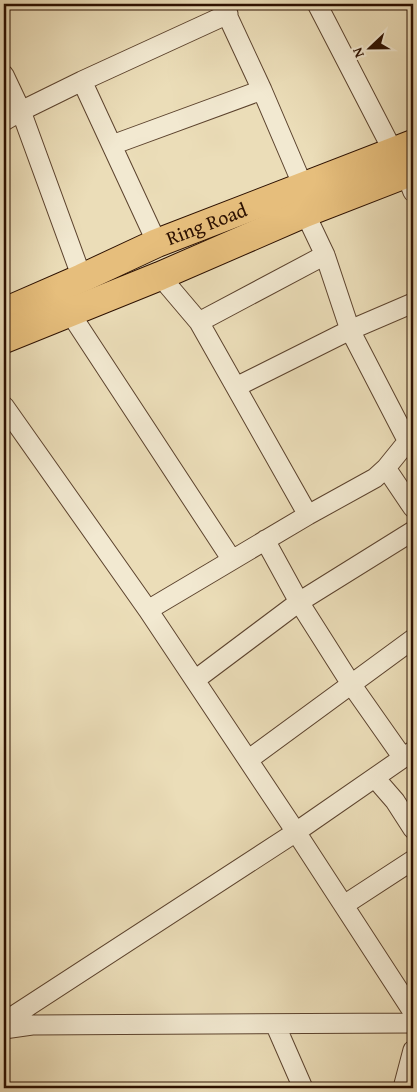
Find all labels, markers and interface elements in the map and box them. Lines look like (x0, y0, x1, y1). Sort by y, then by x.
north arrow (344, 22, 394, 72)
text: N (347, 44, 369, 61)
street label: Ring Road (162, 194, 251, 252)

